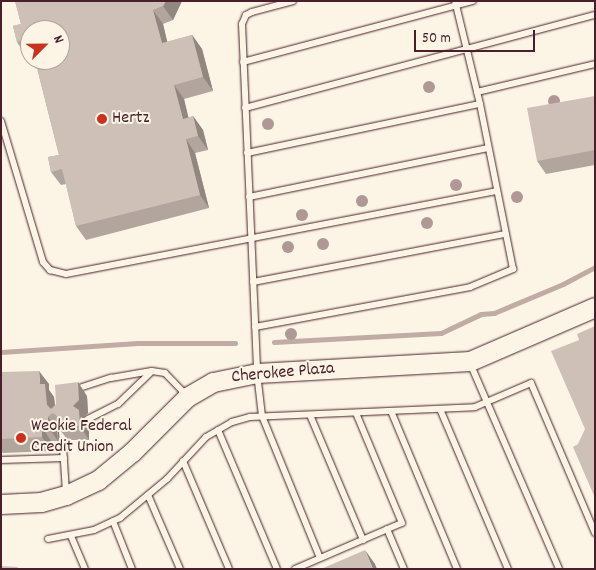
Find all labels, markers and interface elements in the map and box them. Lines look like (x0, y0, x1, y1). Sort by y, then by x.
north arrow (20, 20, 70, 70)
scale bar (416, 20, 537, 52)
text: 50 m (422, 28, 451, 50)
text: N (47, 32, 68, 47)
place label: Hertz (112, 108, 149, 130)
marker: Hertz (96, 113, 108, 125)
street label: Cherokee Plaza (231, 359, 335, 389)
place label: Weokie Federal Credit Union (31, 417, 132, 459)
marker: Weokie Federal Credit Union (15, 432, 27, 444)

